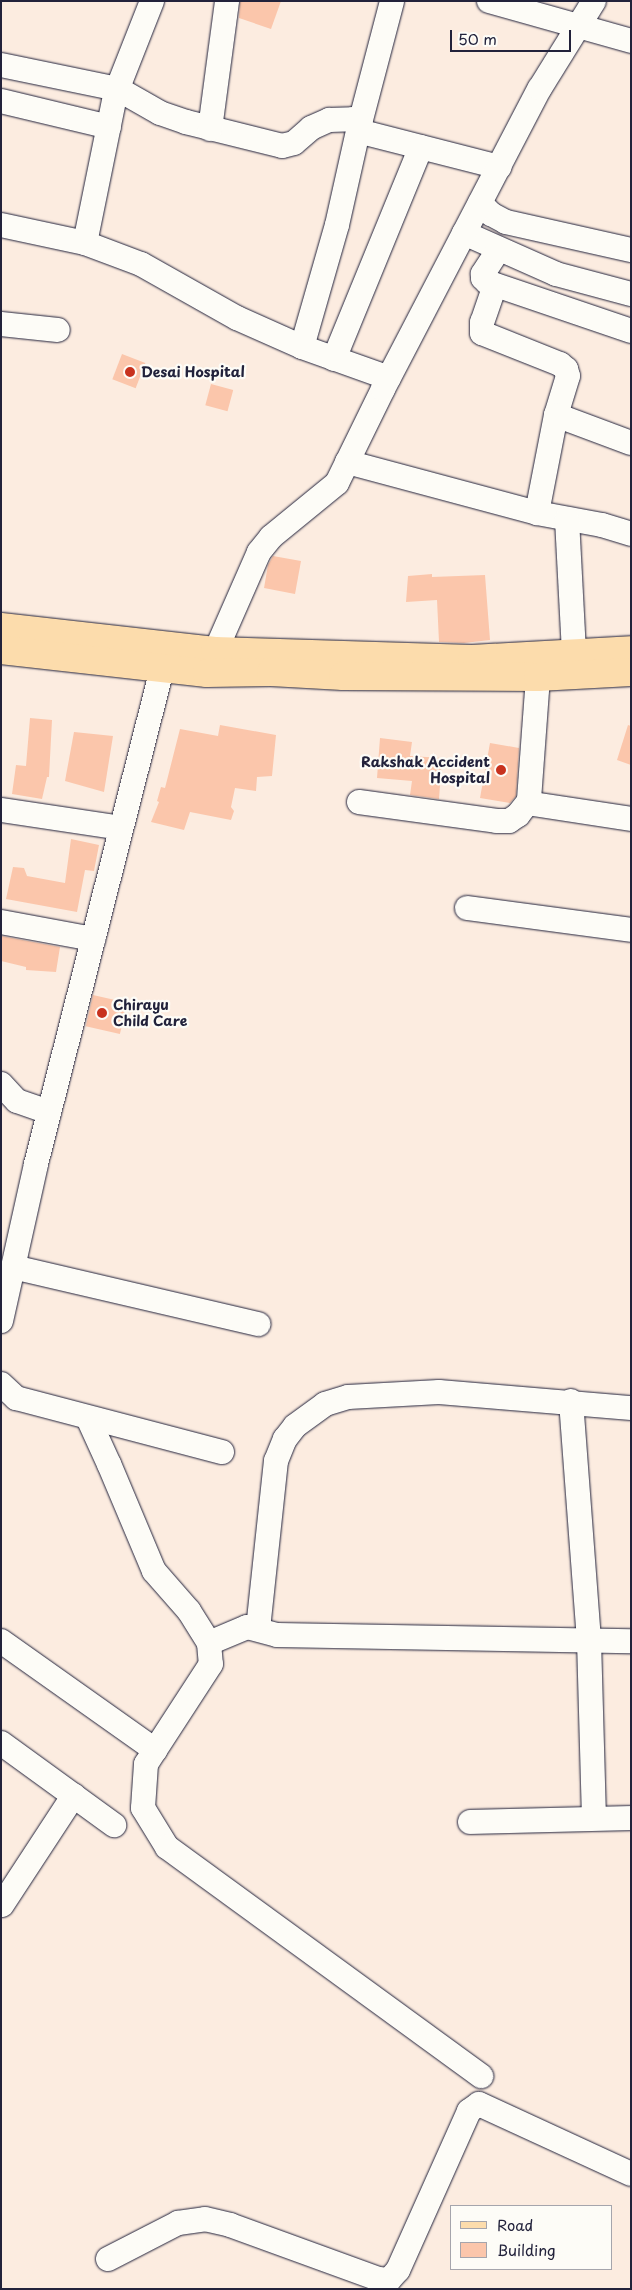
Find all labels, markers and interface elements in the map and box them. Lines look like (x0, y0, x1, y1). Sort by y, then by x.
scale bar (452, 20, 573, 52)
text: 50 m (458, 27, 497, 50)
place label: Desai Hospital (141, 364, 245, 380)
marker: Desai Hospital (123, 365, 137, 379)
place label: Rakshak Accident Hospital (361, 754, 490, 786)
marker: Rakshak Accident Hospital (494, 763, 508, 777)
place label: Chirayu Child Care (113, 997, 189, 1030)
marker: Chirayu Child Care (95, 1006, 109, 1020)
legend (450, 2205, 612, 2270)
text: Road (497, 2213, 533, 2236)
text: Building (497, 2238, 556, 2261)

